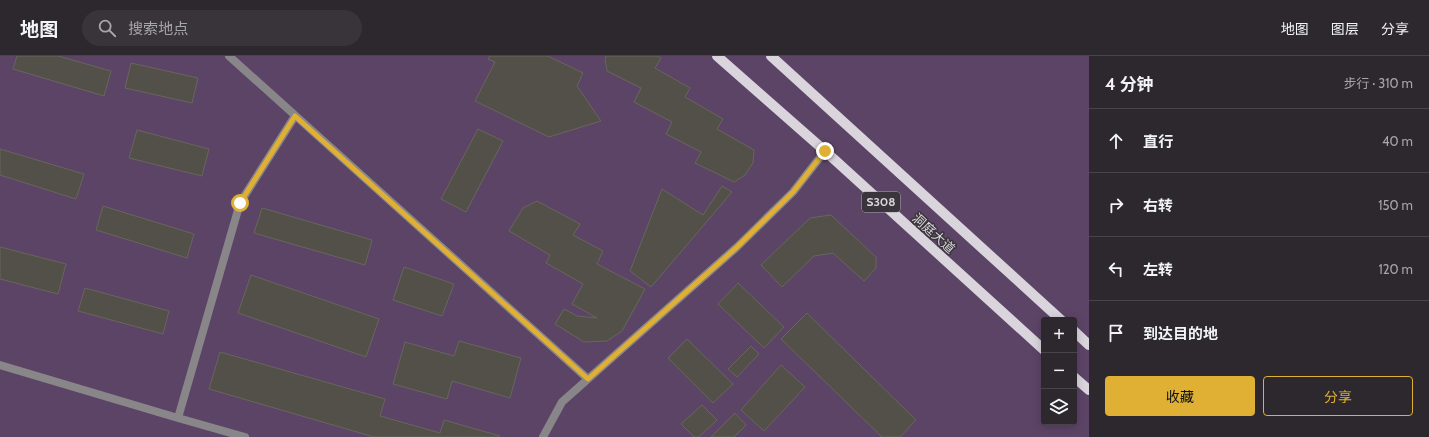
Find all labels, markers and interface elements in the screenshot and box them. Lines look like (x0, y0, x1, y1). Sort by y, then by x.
search box (82, 10, 362, 46)
icon: search (96, 17, 118, 39)
text: 地图 (20, 18, 58, 41)
text: 搜索地点 (128, 20, 188, 38)
text: 地图 (1281, 20, 1309, 38)
text: 图层 (1331, 20, 1359, 38)
text: 分享 (1381, 20, 1409, 38)
text: 4 分钟 (1105, 74, 1153, 94)
text: 步行 · 310 m (1343, 75, 1413, 91)
icon: ahead (1105, 130, 1127, 152)
text: 直行 (1143, 133, 1173, 151)
text: 40 m (1382, 133, 1413, 149)
route end (816, 142, 834, 160)
road number: S308 (862, 192, 900, 212)
route start (231, 194, 249, 212)
icon: right (1105, 194, 1127, 216)
text: 右转 (1143, 197, 1173, 215)
text: 150 m (1378, 197, 1413, 213)
street label: 洞庭大道 (909, 210, 959, 256)
icon: left (1105, 258, 1127, 280)
text: 左转 (1143, 261, 1173, 279)
text: 120 m (1379, 261, 1413, 277)
map controls (1041, 317, 1077, 425)
button: + (1041, 317, 1077, 353)
icon: arrive (1105, 322, 1127, 344)
text: 到达目的地 (1143, 325, 1218, 343)
button: − (1041, 353, 1077, 389)
button: 收藏 (1105, 376, 1255, 416)
button: 分享 (1263, 376, 1413, 416)
button: layers (1041, 389, 1077, 425)

